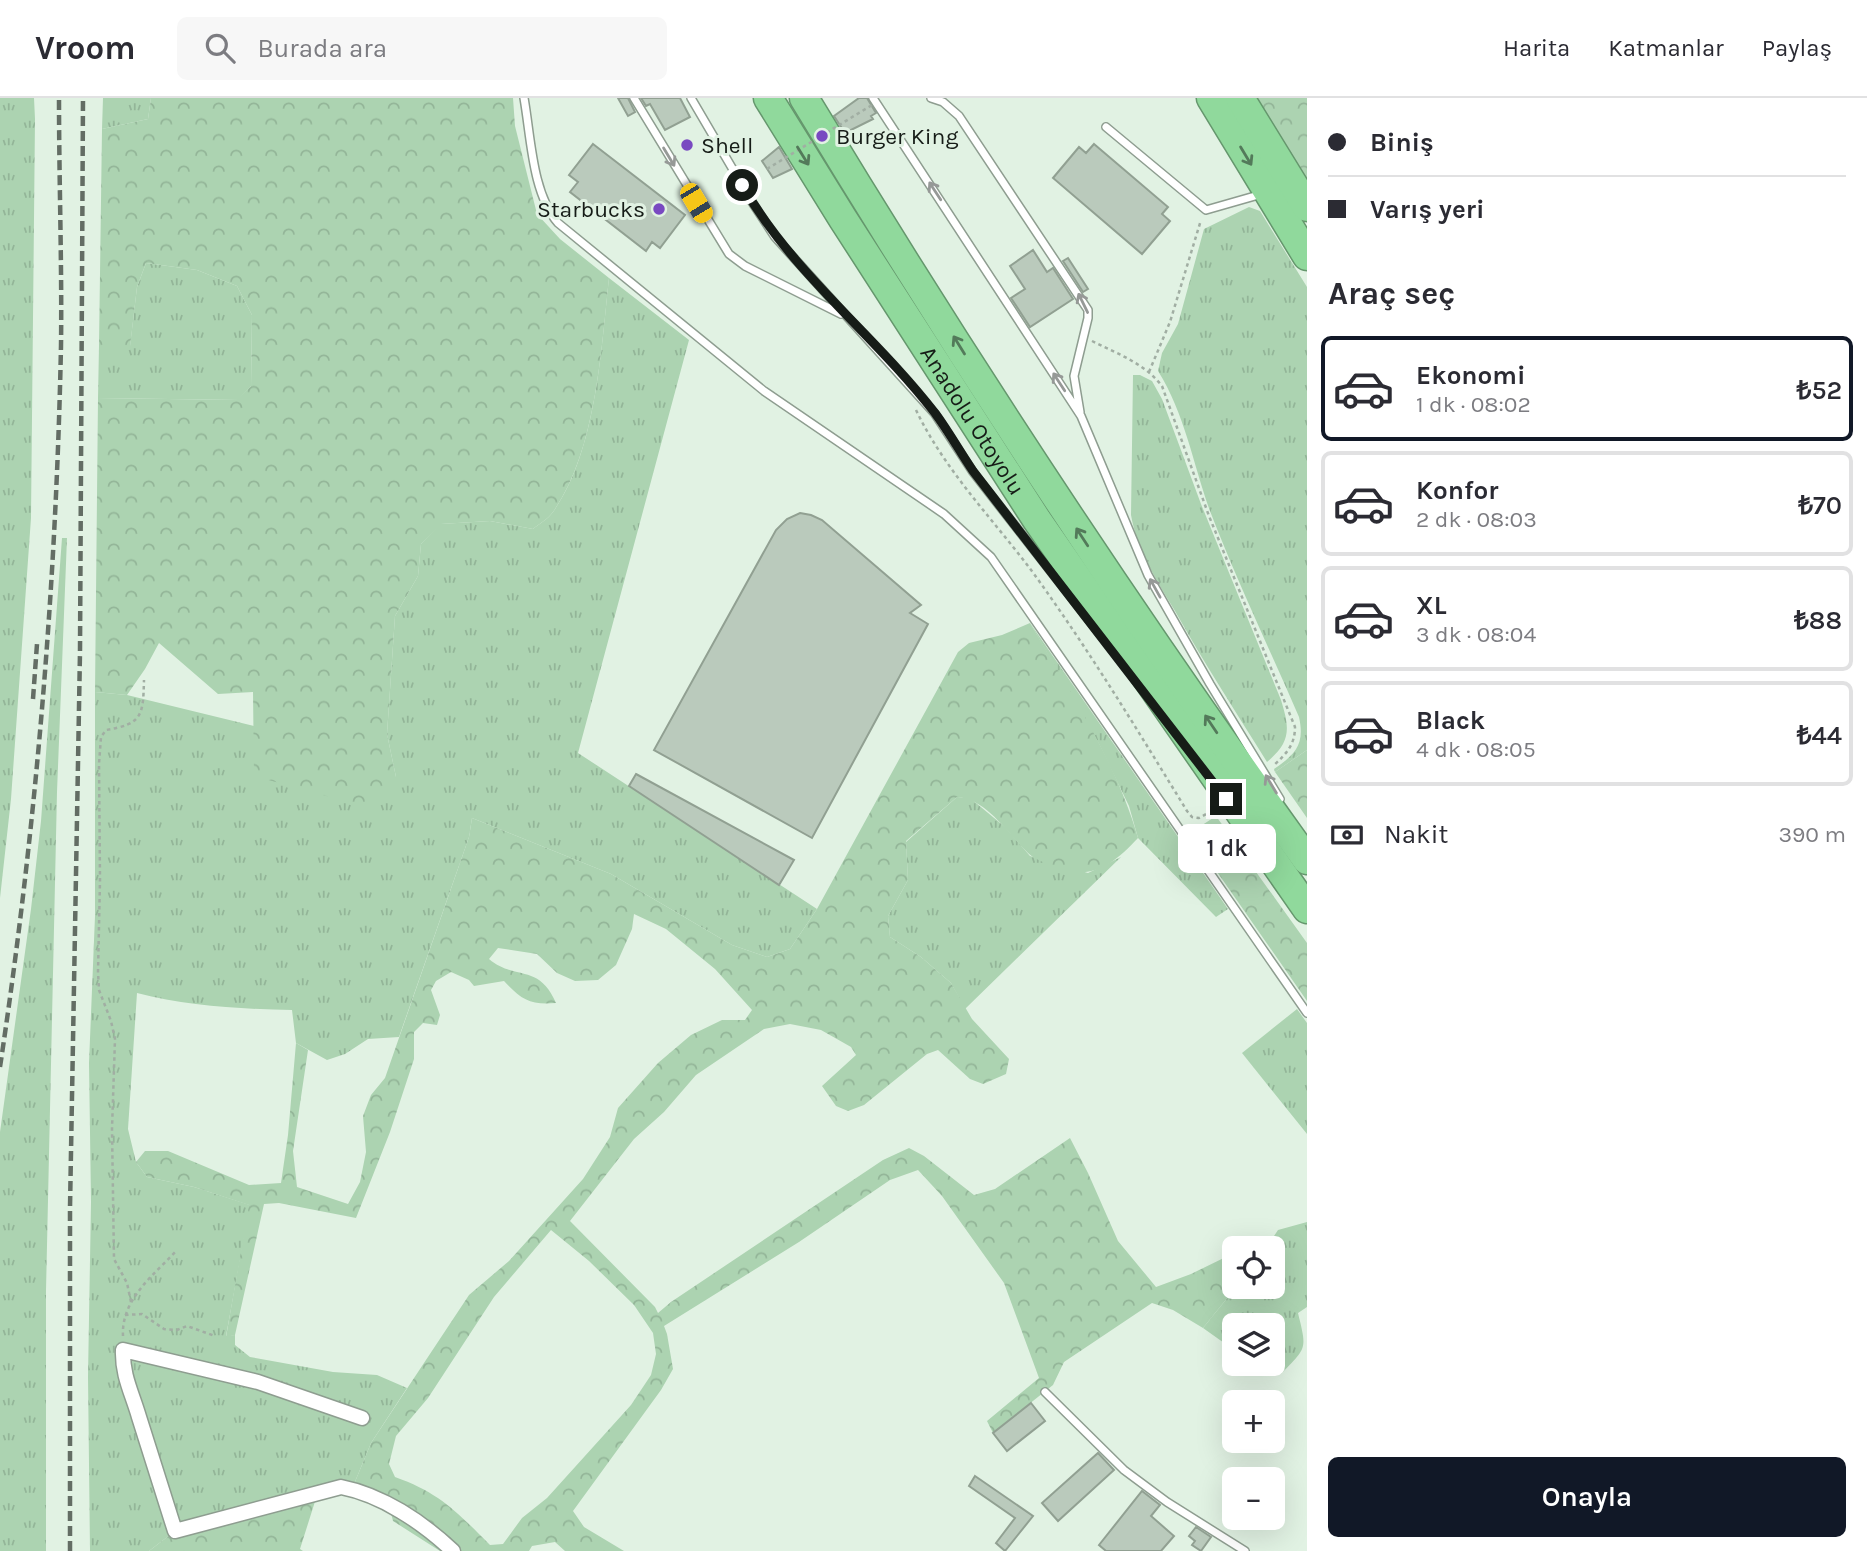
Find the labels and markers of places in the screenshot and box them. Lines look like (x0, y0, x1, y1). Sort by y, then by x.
place label: Burger King (836, 123, 958, 150)
marker: Burger King (814, 128, 830, 144)
place label: Shell (701, 132, 753, 159)
marker: Shell (679, 137, 695, 153)
place label: Starbucks (537, 196, 645, 223)
marker: Starbucks (651, 201, 667, 217)

